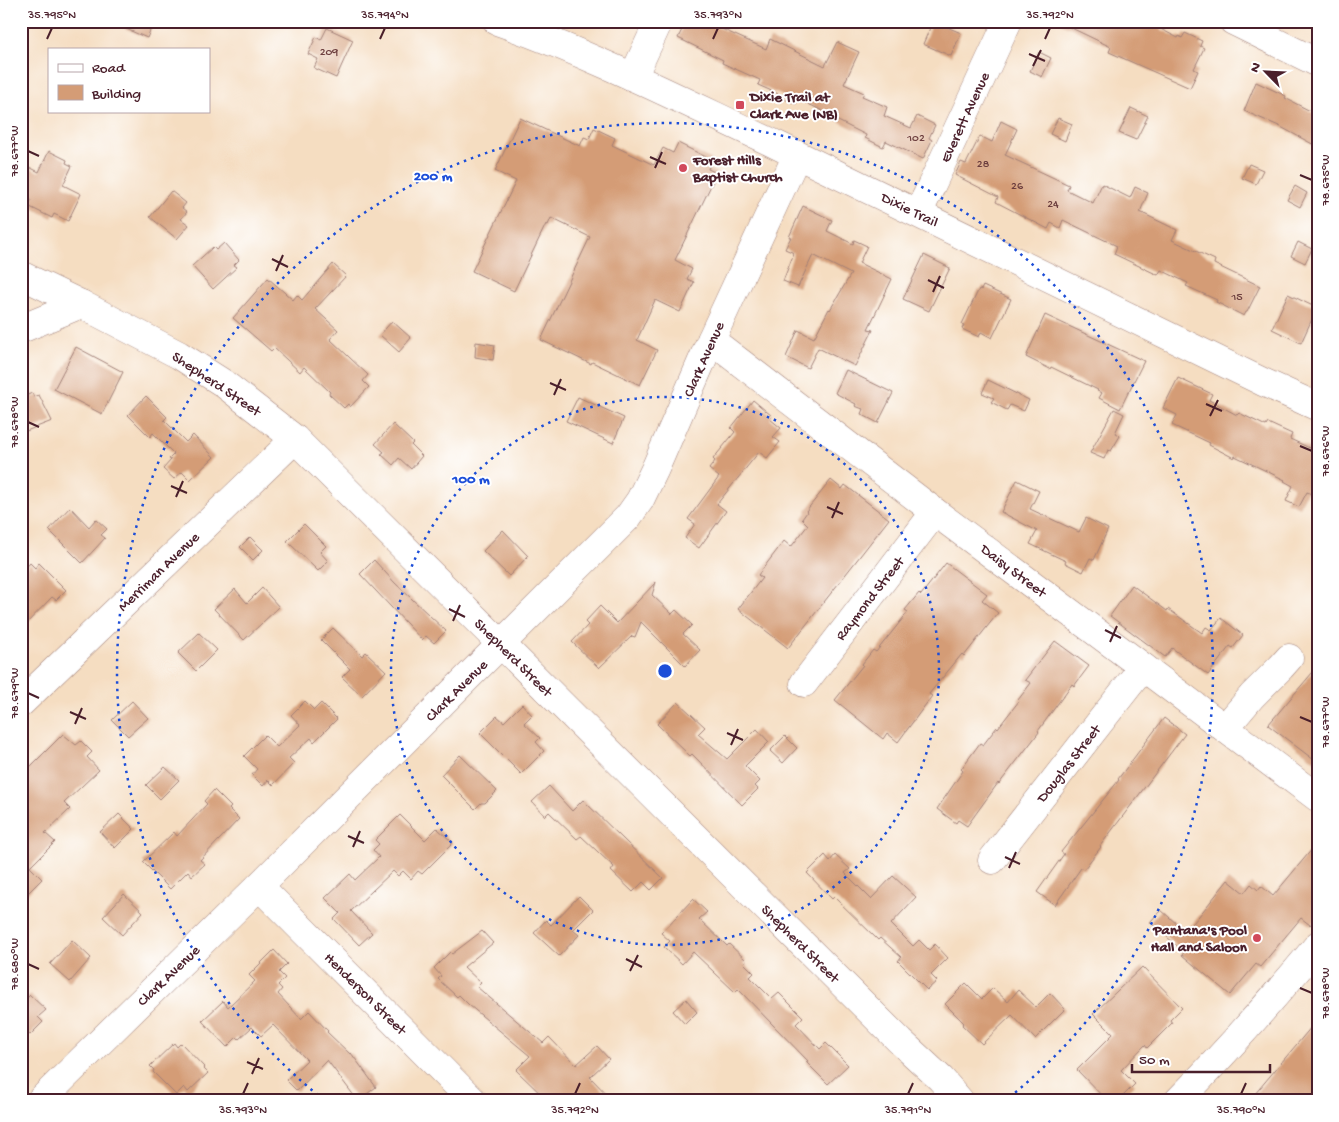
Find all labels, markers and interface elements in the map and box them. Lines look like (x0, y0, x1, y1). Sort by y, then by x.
text: 35.795°N (27, 9, 76, 23)
text: 35.794°N (360, 9, 409, 23)
text: 35.793°N (693, 9, 742, 23)
text: 35.792°N (1025, 9, 1074, 23)
house number: 209 (320, 46, 338, 60)
legend (48, 48, 210, 112)
north arrow (1242, 48, 1292, 98)
text: Road (92, 60, 126, 78)
text: N (1247, 60, 1266, 75)
street label: Everett Avenue (937, 70, 995, 166)
text: Building (91, 86, 141, 104)
place label: Dixie Trail at Clark Ave (NB) (748, 89, 838, 124)
marker: Dixie Trail at Clark Ave (NB) (734, 99, 746, 111)
text: 78.677°W (9, 126, 23, 177)
house number: 102 (906, 132, 925, 146)
place label: Forest Hills Baptist Church (692, 152, 783, 187)
text: 78.675°W (1320, 155, 1334, 206)
house number: 28 (977, 158, 990, 172)
marker: Forest Hills Baptist Church (677, 162, 689, 174)
text: 200 m (414, 168, 453, 186)
house number: 26 (1011, 180, 1024, 194)
street label: Dixie Trail (877, 189, 941, 232)
house number: 24 (1047, 198, 1059, 212)
house number: 15 (1230, 291, 1243, 305)
street label: Clark Avenue (680, 319, 730, 400)
street label: Shepherd Street (168, 348, 265, 422)
text: 78.678°W (9, 396, 23, 449)
text: 78.676°W (1320, 426, 1334, 477)
text: 100 m (451, 471, 490, 489)
street label: Merriman Avenue (115, 529, 204, 616)
street label: Daisy Street (976, 540, 1051, 603)
street label: Raymond Street (832, 552, 910, 645)
street label: Shepherd Street (470, 615, 557, 703)
street label: Clark Avenue (423, 656, 492, 726)
centre of rings (656, 662, 674, 680)
text: 78.679°W (9, 668, 23, 719)
text: 78.677°W (1320, 697, 1334, 748)
street label: Douglas Street (1033, 720, 1107, 808)
street label: Shepherd Street (757, 901, 844, 989)
place label: Pantana's Pool Hall and Saloon (1151, 922, 1248, 957)
marker: Pantana's Pool Hall and Saloon (1251, 932, 1263, 944)
text: 78.680°W (9, 938, 23, 991)
street label: Clark Avenue (134, 942, 205, 1011)
street label: Henderson Street (320, 949, 411, 1041)
text: 78.678°W (1320, 967, 1334, 1020)
scale bar (1132, 1042, 1269, 1074)
text: 50 m (1139, 1052, 1170, 1070)
text: 35.793°N (218, 1104, 267, 1118)
text: 35.792°N (550, 1104, 599, 1118)
text: 35.791°N (884, 1104, 931, 1118)
text: 35.790°N (1216, 1104, 1265, 1118)

